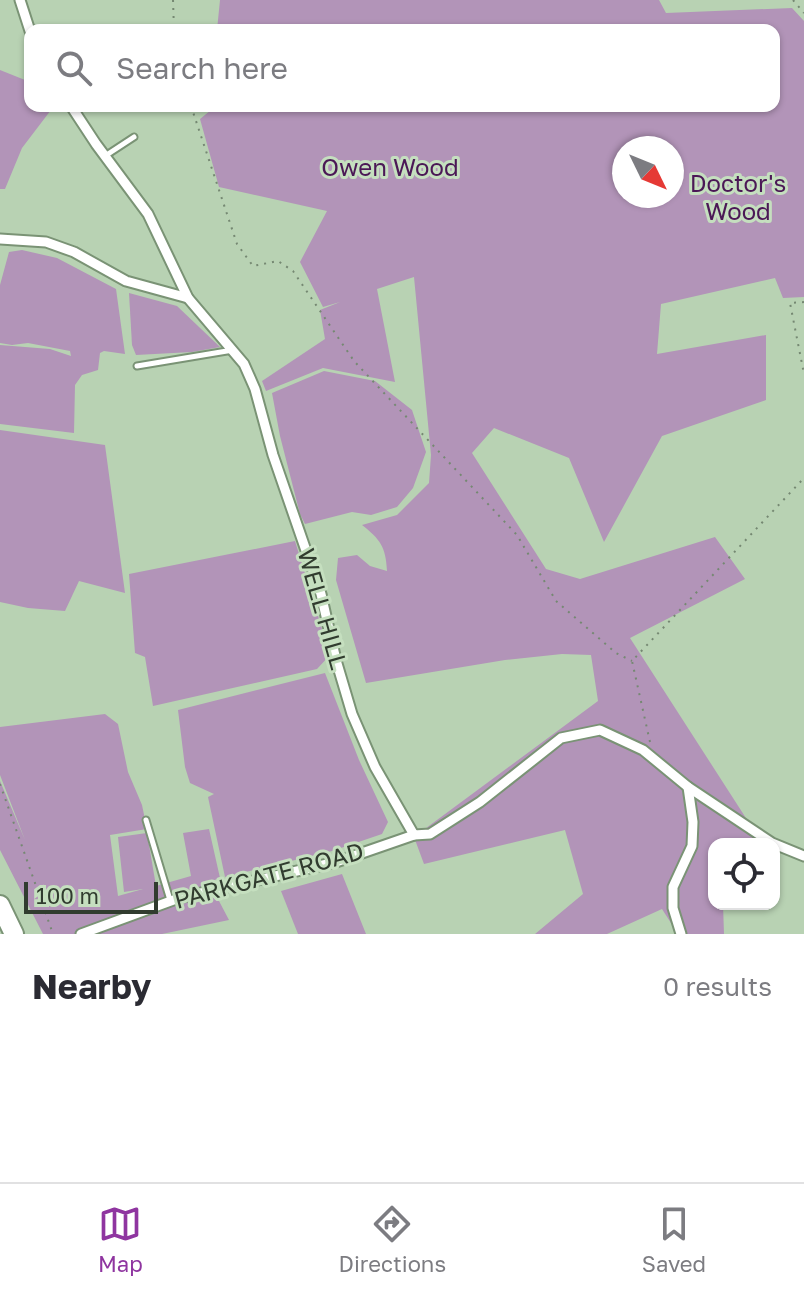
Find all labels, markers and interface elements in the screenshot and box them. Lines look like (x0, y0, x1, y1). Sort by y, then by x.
search box (24, 24, 780, 112)
icon: search (52, 46, 96, 90)
text: Search here (116, 50, 288, 86)
north arrow (612, 136, 684, 208)
park label: Owen Wood (321, 152, 459, 181)
park label: Doctor's Wood (690, 168, 786, 225)
street label: WELL HILL (292, 545, 355, 673)
street label: PARKGATE ROAD (171, 835, 366, 914)
map controls (708, 838, 780, 910)
button: locate (708, 838, 780, 910)
scale bar (24, 878, 158, 914)
text: 100 m (36, 882, 99, 909)
text: Nearby (32, 966, 152, 1006)
text: 0 results (663, 971, 772, 1002)
tab: Map (98, 1202, 143, 1277)
tab: Directions (339, 1202, 446, 1277)
tab: Saved (642, 1202, 706, 1277)

